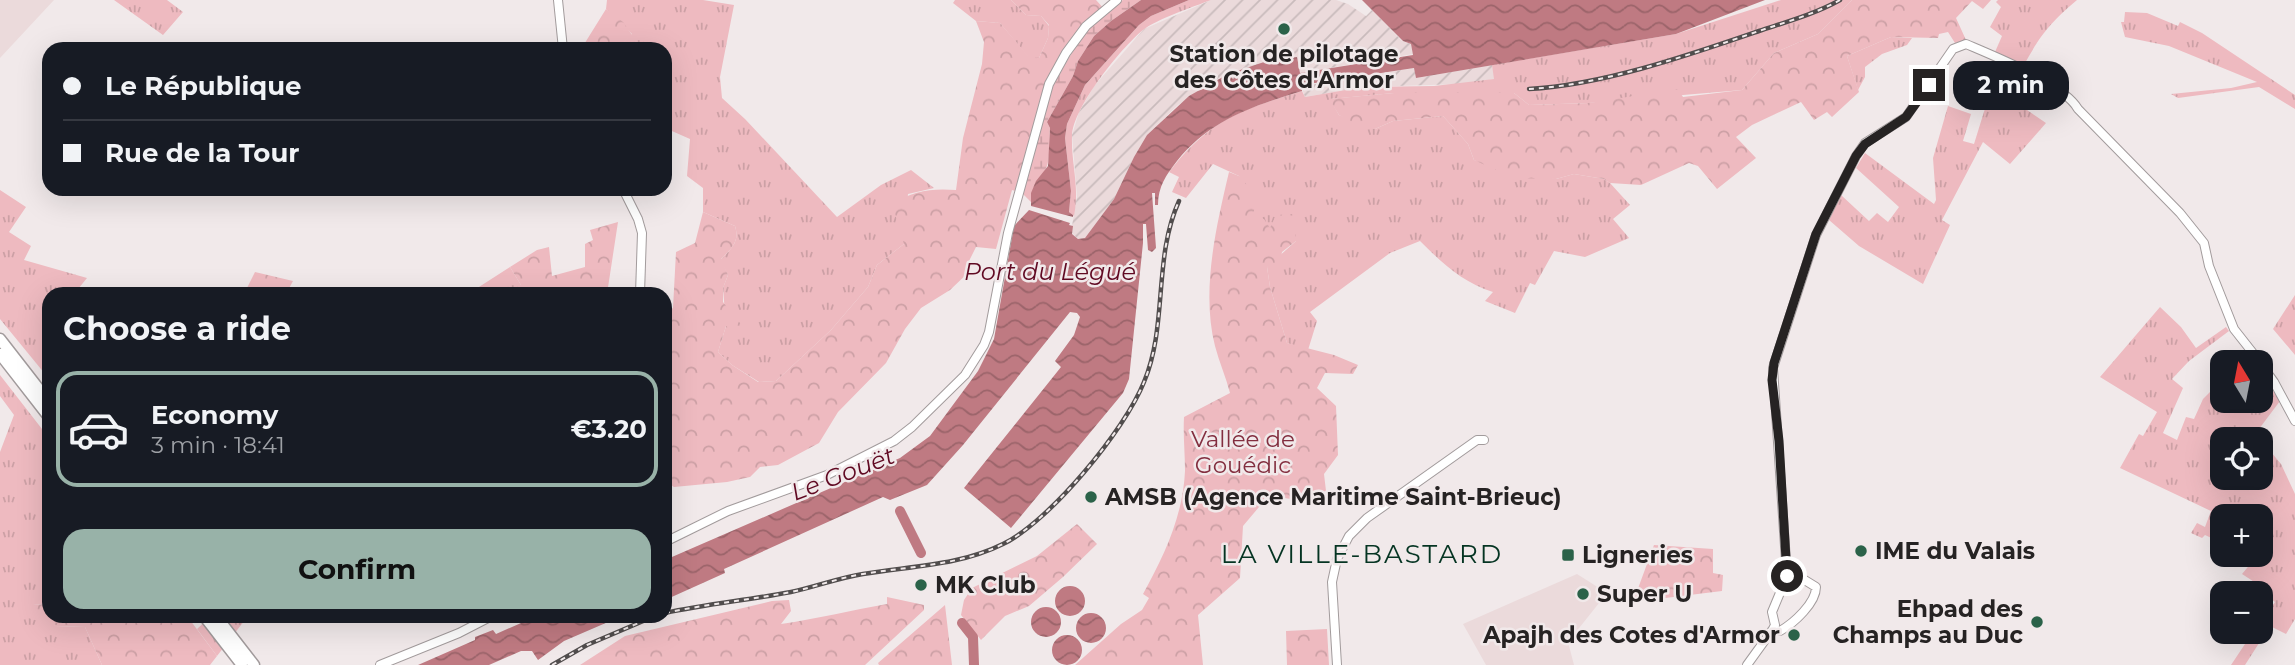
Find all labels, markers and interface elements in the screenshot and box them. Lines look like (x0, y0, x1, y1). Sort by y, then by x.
marker: Station de pilotage des Côtes d'Armor (1276, 21, 1292, 37)
place label: Station de pilotage des Côtes d'Armor (1169, 40, 1399, 94)
callout: 2 min (1954, 60, 2069, 110)
route end (1913, 69, 1945, 101)
text: Le République (105, 70, 302, 102)
text: 2 min (1977, 71, 2045, 99)
text: Rue de la Tour (105, 137, 299, 169)
water label: Port du Légué (964, 257, 1136, 286)
text: Choose a ride (63, 309, 291, 348)
north arrow (2210, 350, 2273, 413)
map controls (2210, 350, 2273, 644)
icon: car (67, 398, 130, 461)
text: Economy (151, 399, 278, 431)
text: €3.20 (570, 413, 647, 445)
park label: Vallée de Gouédic (1191, 425, 1295, 479)
button: locate (2210, 427, 2273, 490)
text: 3 min · 18:41 (151, 431, 285, 459)
water label: Le Gouët (787, 440, 899, 507)
place label: AMSB (Agence Maritime Saint-Brieuc) (1104, 483, 1562, 511)
marker: AMSB (Agence Maritime Saint-Brieuc) (1083, 489, 1099, 505)
button: + (2210, 504, 2273, 567)
button: Confirm (63, 529, 651, 609)
place label: IME du Valais (1875, 537, 2035, 565)
district label: LA VILLE-BASTARD (1221, 538, 1503, 570)
place label: Ligneries (1582, 541, 1693, 569)
marker: IME du Valais (1853, 543, 1869, 559)
marker: Ligneries (1560, 547, 1576, 563)
route start (1771, 560, 1803, 592)
place label: MK Club (935, 571, 1036, 599)
marker: MK Club (913, 577, 929, 593)
place label: Super U (1597, 580, 1692, 608)
button: − (2210, 581, 2273, 644)
marker: Super U (1575, 586, 1591, 602)
place label: Ehpad des Champs au Duc (1833, 595, 2023, 649)
marker: Ehpad des Champs au Duc (2029, 614, 2045, 630)
place label: Apajh des Cotes d'Armor (1482, 621, 1780, 649)
marker: Apajh des Cotes d'Armor (1786, 627, 1802, 643)

